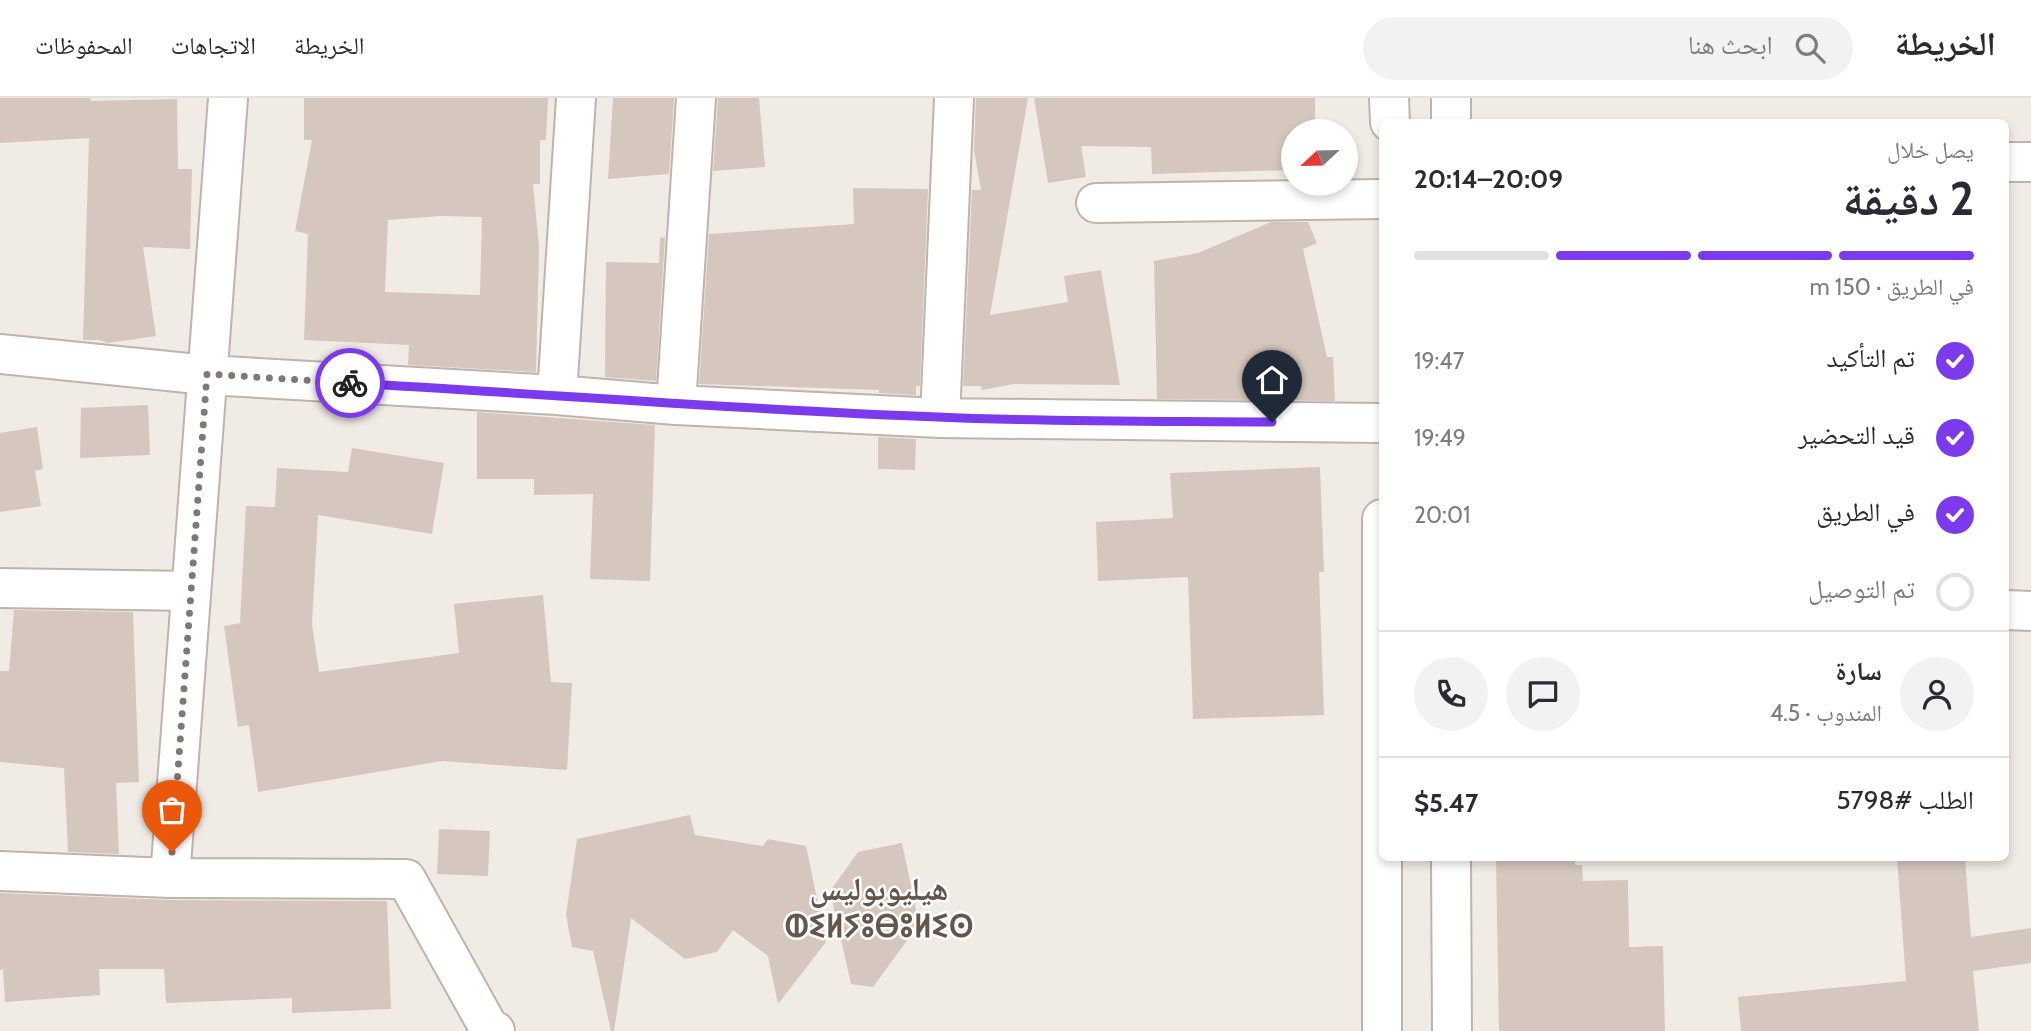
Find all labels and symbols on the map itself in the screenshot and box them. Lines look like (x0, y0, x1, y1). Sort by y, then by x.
north arrow (1281, 119, 1358, 196)
courier (315, 348, 385, 418)
pin (1242, 350, 1302, 422)
pin (142, 780, 202, 852)
district label: ھيليوبوليس ⵀⵉⵍⵢⵓⴱⵓⵍⵉⵙ (784, 869, 974, 945)

